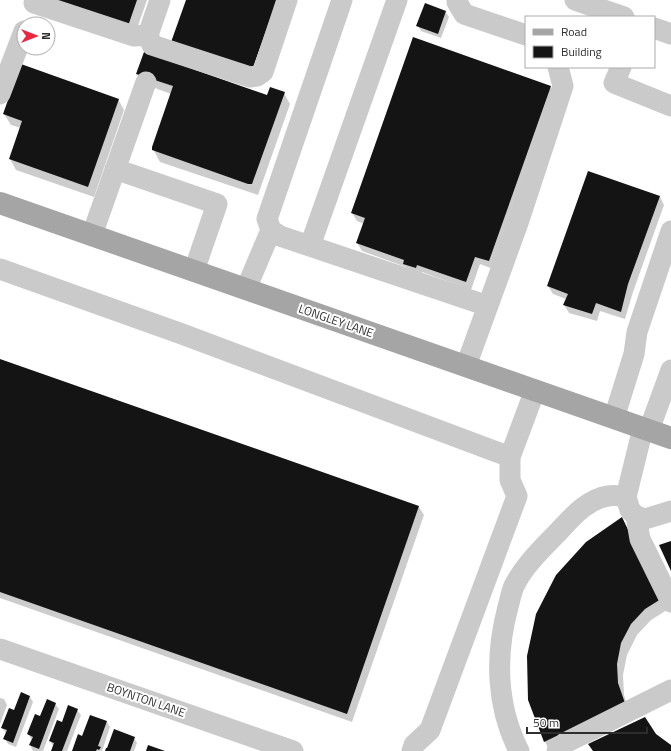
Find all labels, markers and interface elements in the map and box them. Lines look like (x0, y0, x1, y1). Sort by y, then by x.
north arrow (16, 16, 56, 56)
legend (525, 16, 655, 68)
text: Road (561, 22, 587, 41)
text: N (38, 32, 54, 40)
text: Building (561, 42, 602, 61)
street label: LONGLEY LANE (296, 299, 377, 342)
street label: BOYNTON LANE (104, 677, 188, 722)
scale bar (527, 709, 647, 735)
text: 50 m (533, 713, 559, 732)

